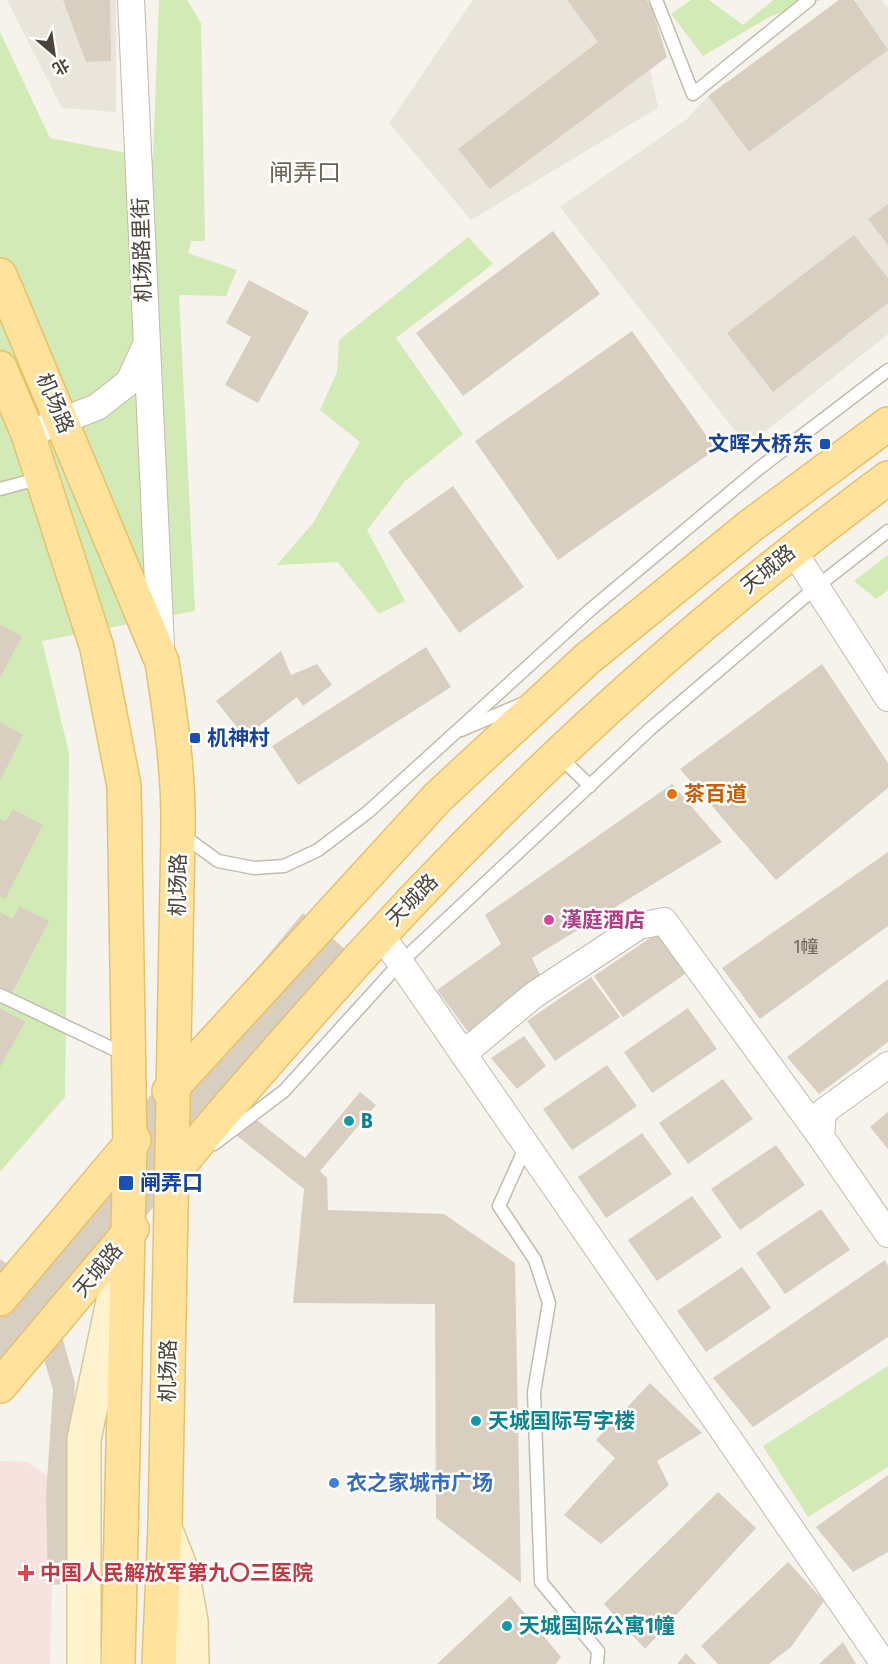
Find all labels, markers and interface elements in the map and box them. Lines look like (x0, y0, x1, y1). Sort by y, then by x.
north arrow (24, 24, 84, 84)
text: 北 (49, 54, 73, 79)
district label: 闸弄口 (269, 159, 341, 187)
street label: 机场路里街 (127, 197, 157, 303)
street label: 机场路 (31, 369, 79, 437)
place label: 文晖大桥东 (708, 431, 813, 457)
marker: 文晖大桥东 (818, 437, 832, 451)
street label: 天城路 (735, 539, 801, 599)
place label: 机神村 (207, 725, 270, 751)
marker: 机神村 (188, 731, 202, 745)
place label: 茶百道 (684, 781, 747, 807)
marker: 茶百道 (665, 787, 679, 801)
street label: 机场路 (164, 853, 192, 917)
street label: 天城路 (381, 869, 443, 931)
place label: 漢庭酒店 (561, 907, 645, 933)
marker: 漢庭酒店 (542, 913, 556, 927)
house number: 1幢 (793, 936, 819, 958)
place label: B (361, 1108, 373, 1134)
marker: B (342, 1114, 356, 1128)
place label: 闸弄口 (140, 1170, 203, 1196)
marker: 闸弄口 (117, 1174, 135, 1192)
street label: 天城路 (68, 1238, 128, 1302)
street label: 机场路 (154, 1339, 182, 1403)
place label: 天城国际写字楼 (488, 1408, 635, 1434)
marker: 天城国际写字楼 (469, 1414, 483, 1428)
place label: 衣之家城市广场 (346, 1470, 493, 1496)
marker: 衣之家城市广场 (327, 1476, 341, 1490)
place label: 中国人民解放军第九〇三医院 (40, 1560, 313, 1586)
marker: 中国人民解放军第九〇三医院 (17, 1564, 35, 1582)
place label: 天城国际公寓1幢 (519, 1613, 675, 1639)
marker: 天城国际公寓1幢 (500, 1619, 514, 1633)

